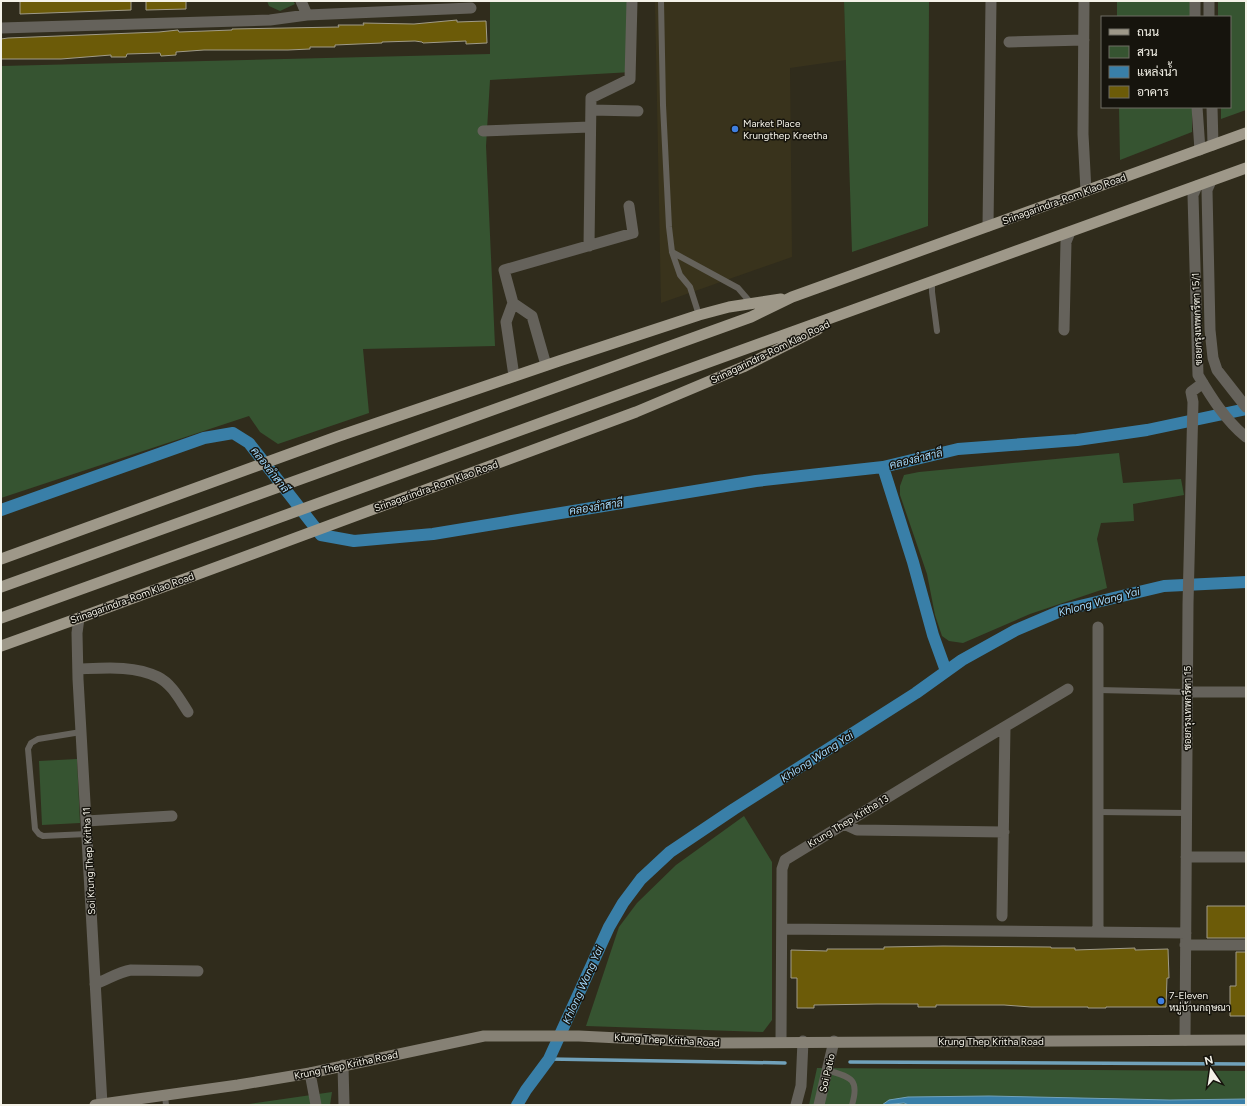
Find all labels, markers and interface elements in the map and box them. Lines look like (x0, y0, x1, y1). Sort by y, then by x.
legend (1101, 16, 1231, 108)
text: ถนน (1137, 25, 1160, 39)
text: สวน (1137, 45, 1158, 59)
text: แหล่งน้ำ (1137, 61, 1177, 79)
text: อาคาร (1137, 85, 1169, 99)
place label: Market Place Krungthep Kreetha (743, 117, 828, 142)
marker: Market Place Krungthep Kreetha (730, 124, 740, 134)
street label: Srinagarindra-Rom Klao Road (1000, 170, 1128, 228)
street label: ซอยกรุงเทพกรีฑา 15/1 (1189, 272, 1206, 366)
street label: Srinagarindra-Rom Klao Road (708, 317, 832, 387)
water label: คลองลำสาลี (248, 443, 294, 496)
water label: คลองลำสาลี (888, 444, 945, 472)
street label: Srinagarindra-Rom Klao Road (372, 457, 500, 515)
water label: คลองลำสาลี (568, 494, 625, 518)
street label: Srinagarindra-Rom Klao Road (68, 569, 196, 627)
water label: Khlong Wang Yai (1057, 585, 1142, 619)
street label: ซอยกรุงเทพกรีฑา 15 (1181, 665, 1195, 750)
water label: Khlong Wang Yai (778, 728, 856, 785)
street label: Krung Thep Kritha 13 (805, 792, 891, 850)
street label: Soi Krung Thep Kritha 11 (80, 807, 98, 915)
water label: Khlong Wang Yai (560, 944, 606, 1026)
place label: 7-Eleven หมู่บ้านกฤษณา (1169, 989, 1231, 1015)
marker: 7-Eleven หมู่บ้านกฤษณา (1156, 996, 1166, 1006)
street label: Krung Thep Kritha Road (614, 1031, 720, 1049)
street label: Krung Thep Kritha Road (938, 1035, 1044, 1048)
street label: Krung Thep Kritha Road (293, 1048, 399, 1082)
north arrow (1191, 1050, 1231, 1090)
street label: Soi Patio (816, 1052, 838, 1094)
text: N (1203, 1053, 1214, 1068)

